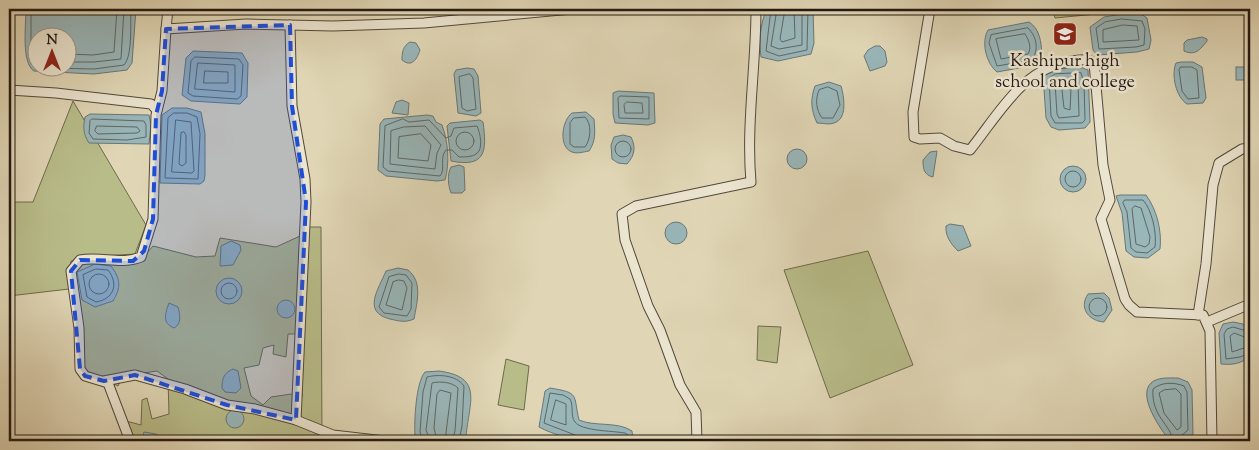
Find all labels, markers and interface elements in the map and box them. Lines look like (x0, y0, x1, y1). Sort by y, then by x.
school or university icon: Kashipur high school and college (1052, 21, 1078, 47)
north arrow (28, 28, 78, 78)
text: N (46, 31, 58, 51)
place label: Kashipur high school and college (995, 49, 1135, 96)

